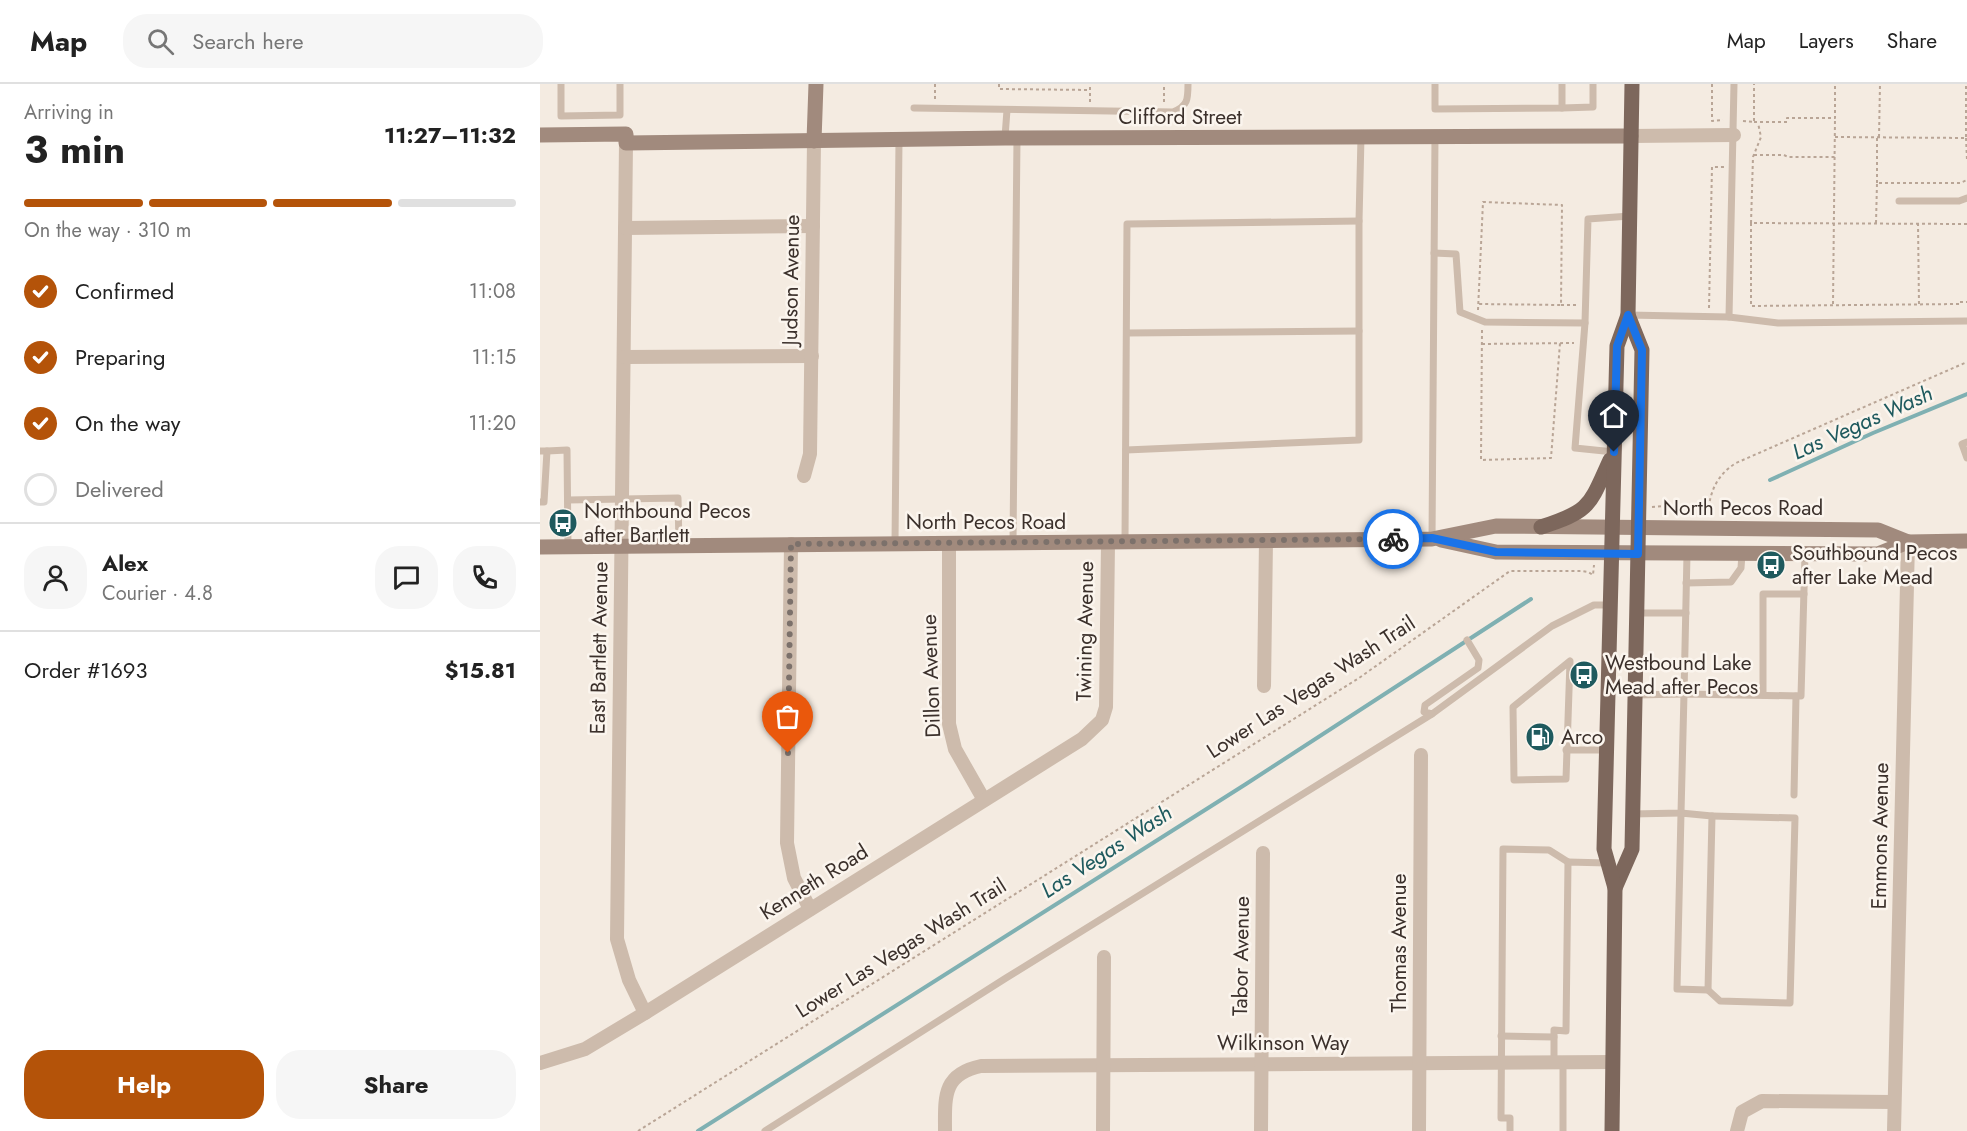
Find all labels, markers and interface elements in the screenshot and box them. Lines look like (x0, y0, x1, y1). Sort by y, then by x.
search box (123, 14, 543, 68)
text: Map (30, 21, 87, 62)
icon: search (144, 25, 177, 58)
text: Search here (192, 25, 304, 57)
text: Map (1727, 26, 1766, 56)
text: Layers (1799, 26, 1854, 56)
text: Share (1887, 26, 1937, 56)
text: Arriving in (24, 98, 114, 127)
street label: Clifford Street (1118, 102, 1242, 132)
text: 11:27–11:32 (384, 119, 516, 151)
text: 3 min (24, 121, 125, 178)
street label: Judson Avenue (775, 214, 807, 349)
text: On the way · 310 m (24, 216, 191, 245)
icon: check (24, 275, 57, 308)
text: Confirmed (75, 275, 174, 307)
text: 11:08 (469, 277, 516, 306)
icon: check (24, 341, 57, 374)
text: Preparing (75, 341, 166, 373)
text: 11:15 (472, 343, 516, 372)
water label: Las Vegas Wash (1787, 377, 1937, 467)
pin (1588, 390, 1639, 452)
icon: home (1597, 399, 1630, 432)
icon: check (24, 407, 57, 440)
text: On the way (75, 407, 180, 439)
text: 11:20 (469, 409, 516, 438)
text: Delivered (75, 473, 164, 505)
street label: North Pecos Road (1663, 493, 1823, 523)
place label: Northbound Pecos after Bartlett (584, 496, 750, 550)
bus stop icon: Northbound Pecos after Bartlett (547, 507, 579, 539)
street label: North Pecos Road (906, 507, 1066, 537)
courier (1363, 509, 1423, 569)
icon: bike (1377, 523, 1410, 556)
place label: Southbound Pecos after Lake Mead (1792, 538, 1957, 592)
button: person (24, 546, 87, 609)
button: chat (375, 546, 438, 609)
button: phone (453, 546, 516, 609)
text: Alex (102, 547, 148, 579)
bus stop icon: Southbound Pecos after Lake Mead (1755, 549, 1787, 581)
street label: East Bartlett Avenue (582, 561, 616, 735)
street label: Twining Avenue (1069, 561, 1101, 701)
text: Courier · 4.8 (102, 579, 213, 608)
street label: Lower Las Vegas Wash Trail (1201, 608, 1421, 766)
street label: Dillon Avenue (914, 614, 948, 738)
place label: Westbound Lake Mead after Pecos (1605, 648, 1758, 702)
text: Order #1693 (24, 654, 148, 686)
text: $15.81 (445, 654, 516, 686)
bus stop icon: Westbound Lake Mead after Pecos (1568, 659, 1600, 691)
pin (762, 691, 813, 753)
icon: bag (771, 700, 804, 733)
fuel station icon: Arco (1524, 721, 1556, 753)
place label: Arco (1561, 722, 1603, 752)
street label: Emmons Avenue (1864, 762, 1896, 910)
water label: Las Vegas Wash (1034, 797, 1178, 905)
street label: Kenneth Road (754, 837, 874, 927)
street label: Lower Las Vegas Wash Trail (790, 871, 1012, 1025)
street label: Thomas Avenue (1384, 873, 1414, 1012)
street label: Tabor Avenue (1225, 896, 1257, 1016)
street label: Wilkinson Way (1217, 1028, 1350, 1058)
button: Help (24, 1050, 264, 1119)
button: Share (276, 1050, 516, 1119)

